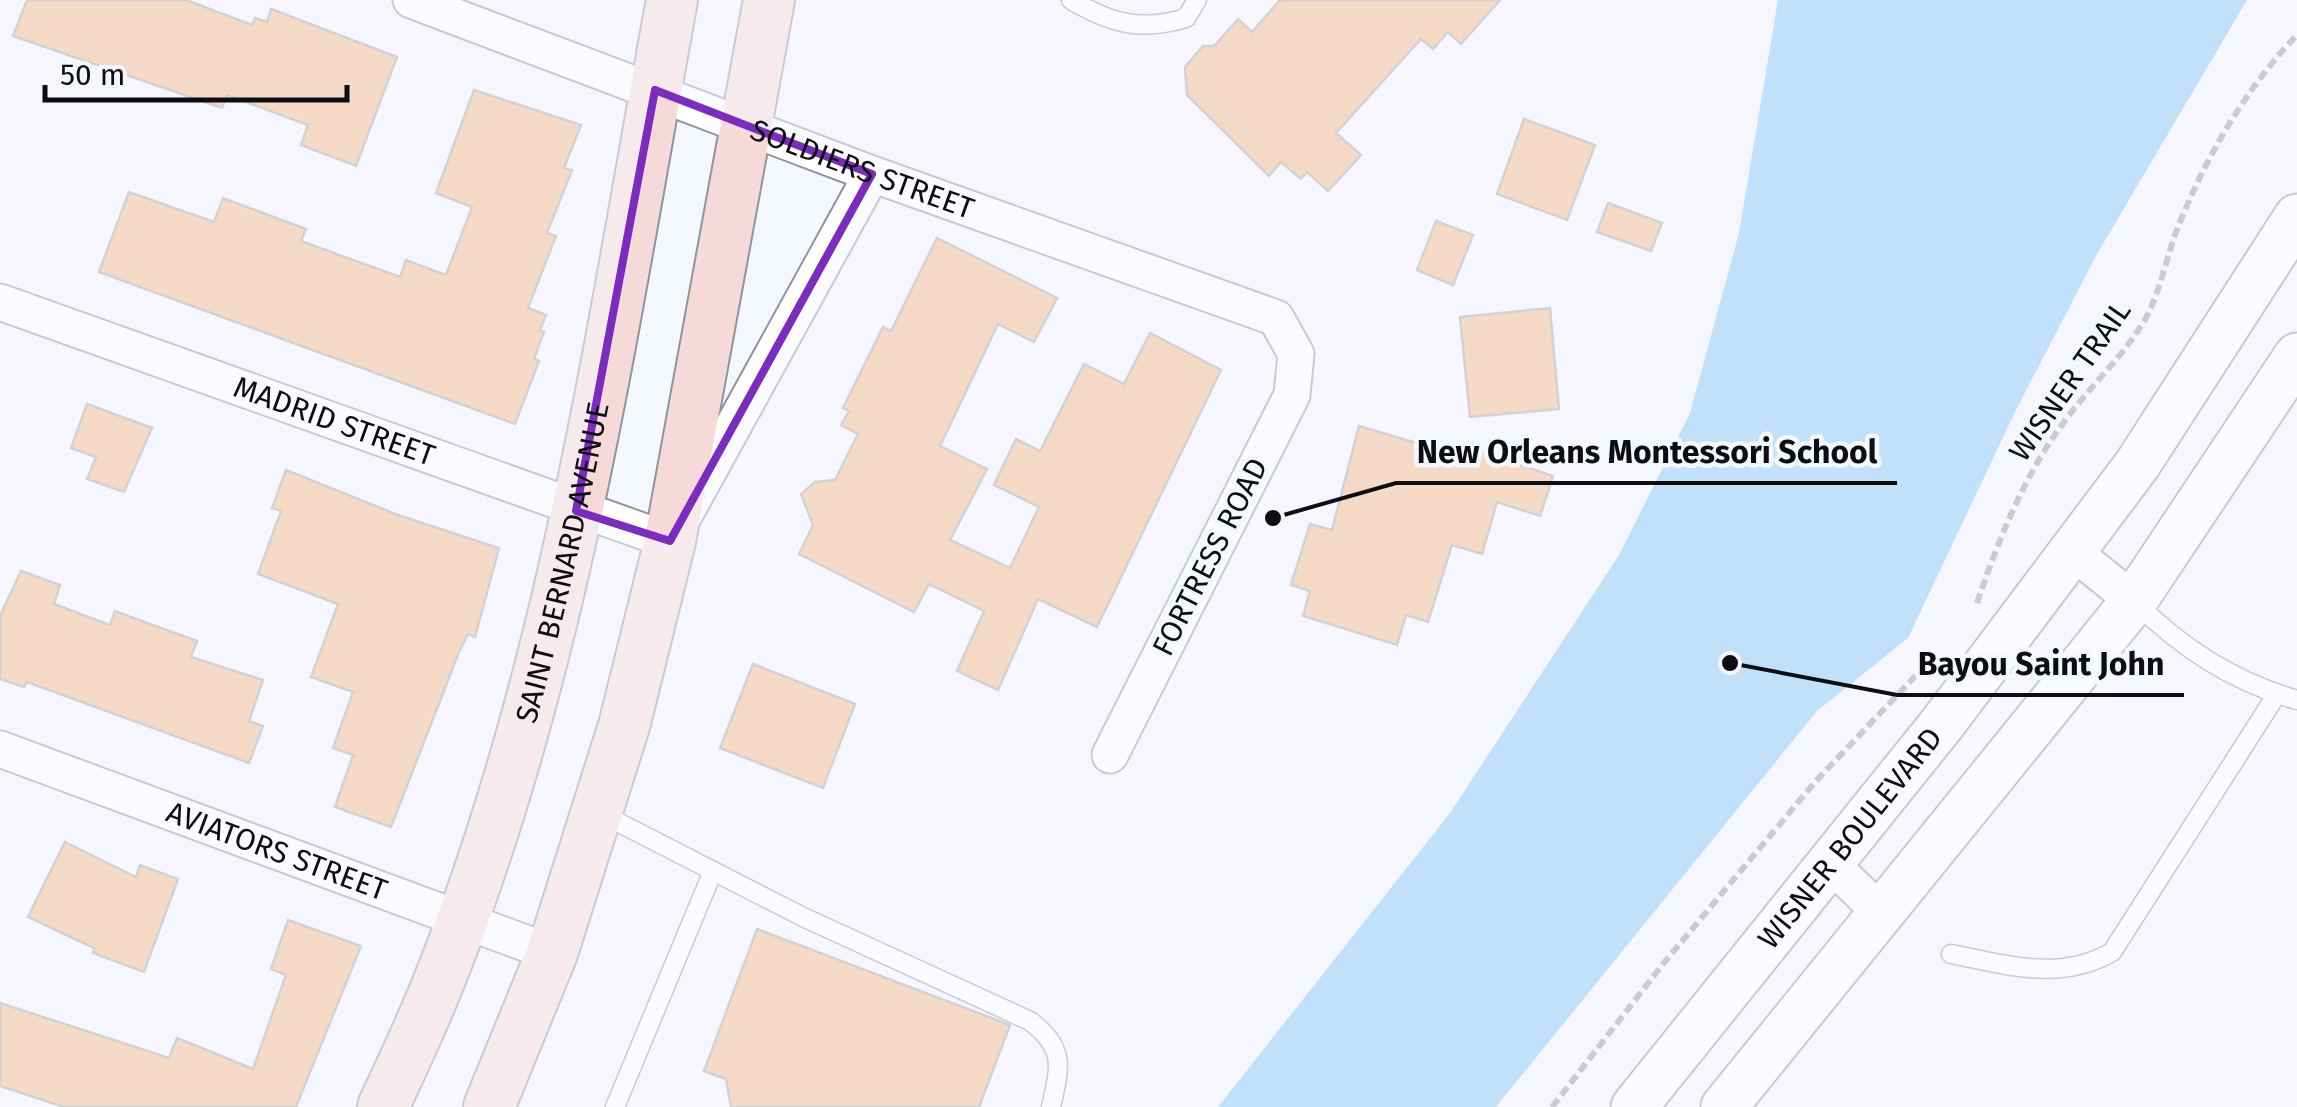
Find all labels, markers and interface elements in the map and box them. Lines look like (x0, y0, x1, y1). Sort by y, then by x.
scale bar (45, 40, 348, 102)
text: 50 m (60, 57, 125, 93)
street label: SOLDIERS STREET (745, 112, 979, 227)
street label: WISNER TRAIL (2002, 294, 2138, 468)
street label: MADRID STREET (229, 369, 440, 474)
street label: SAINT BERNARD AVENUE (508, 399, 617, 727)
callout: New Orleans Montessori School (1396, 421, 1897, 483)
text: New Orleans Montessori School (1417, 433, 1878, 471)
street label: FORTRESS ROAD (1145, 452, 1275, 662)
callout: Bayou Saint John (1897, 633, 2184, 695)
text: Bayou Saint John (1918, 645, 2164, 683)
street label: WISNER BOULEVARD (1750, 720, 1950, 956)
street label: AVIATORS STREET (161, 794, 392, 909)

